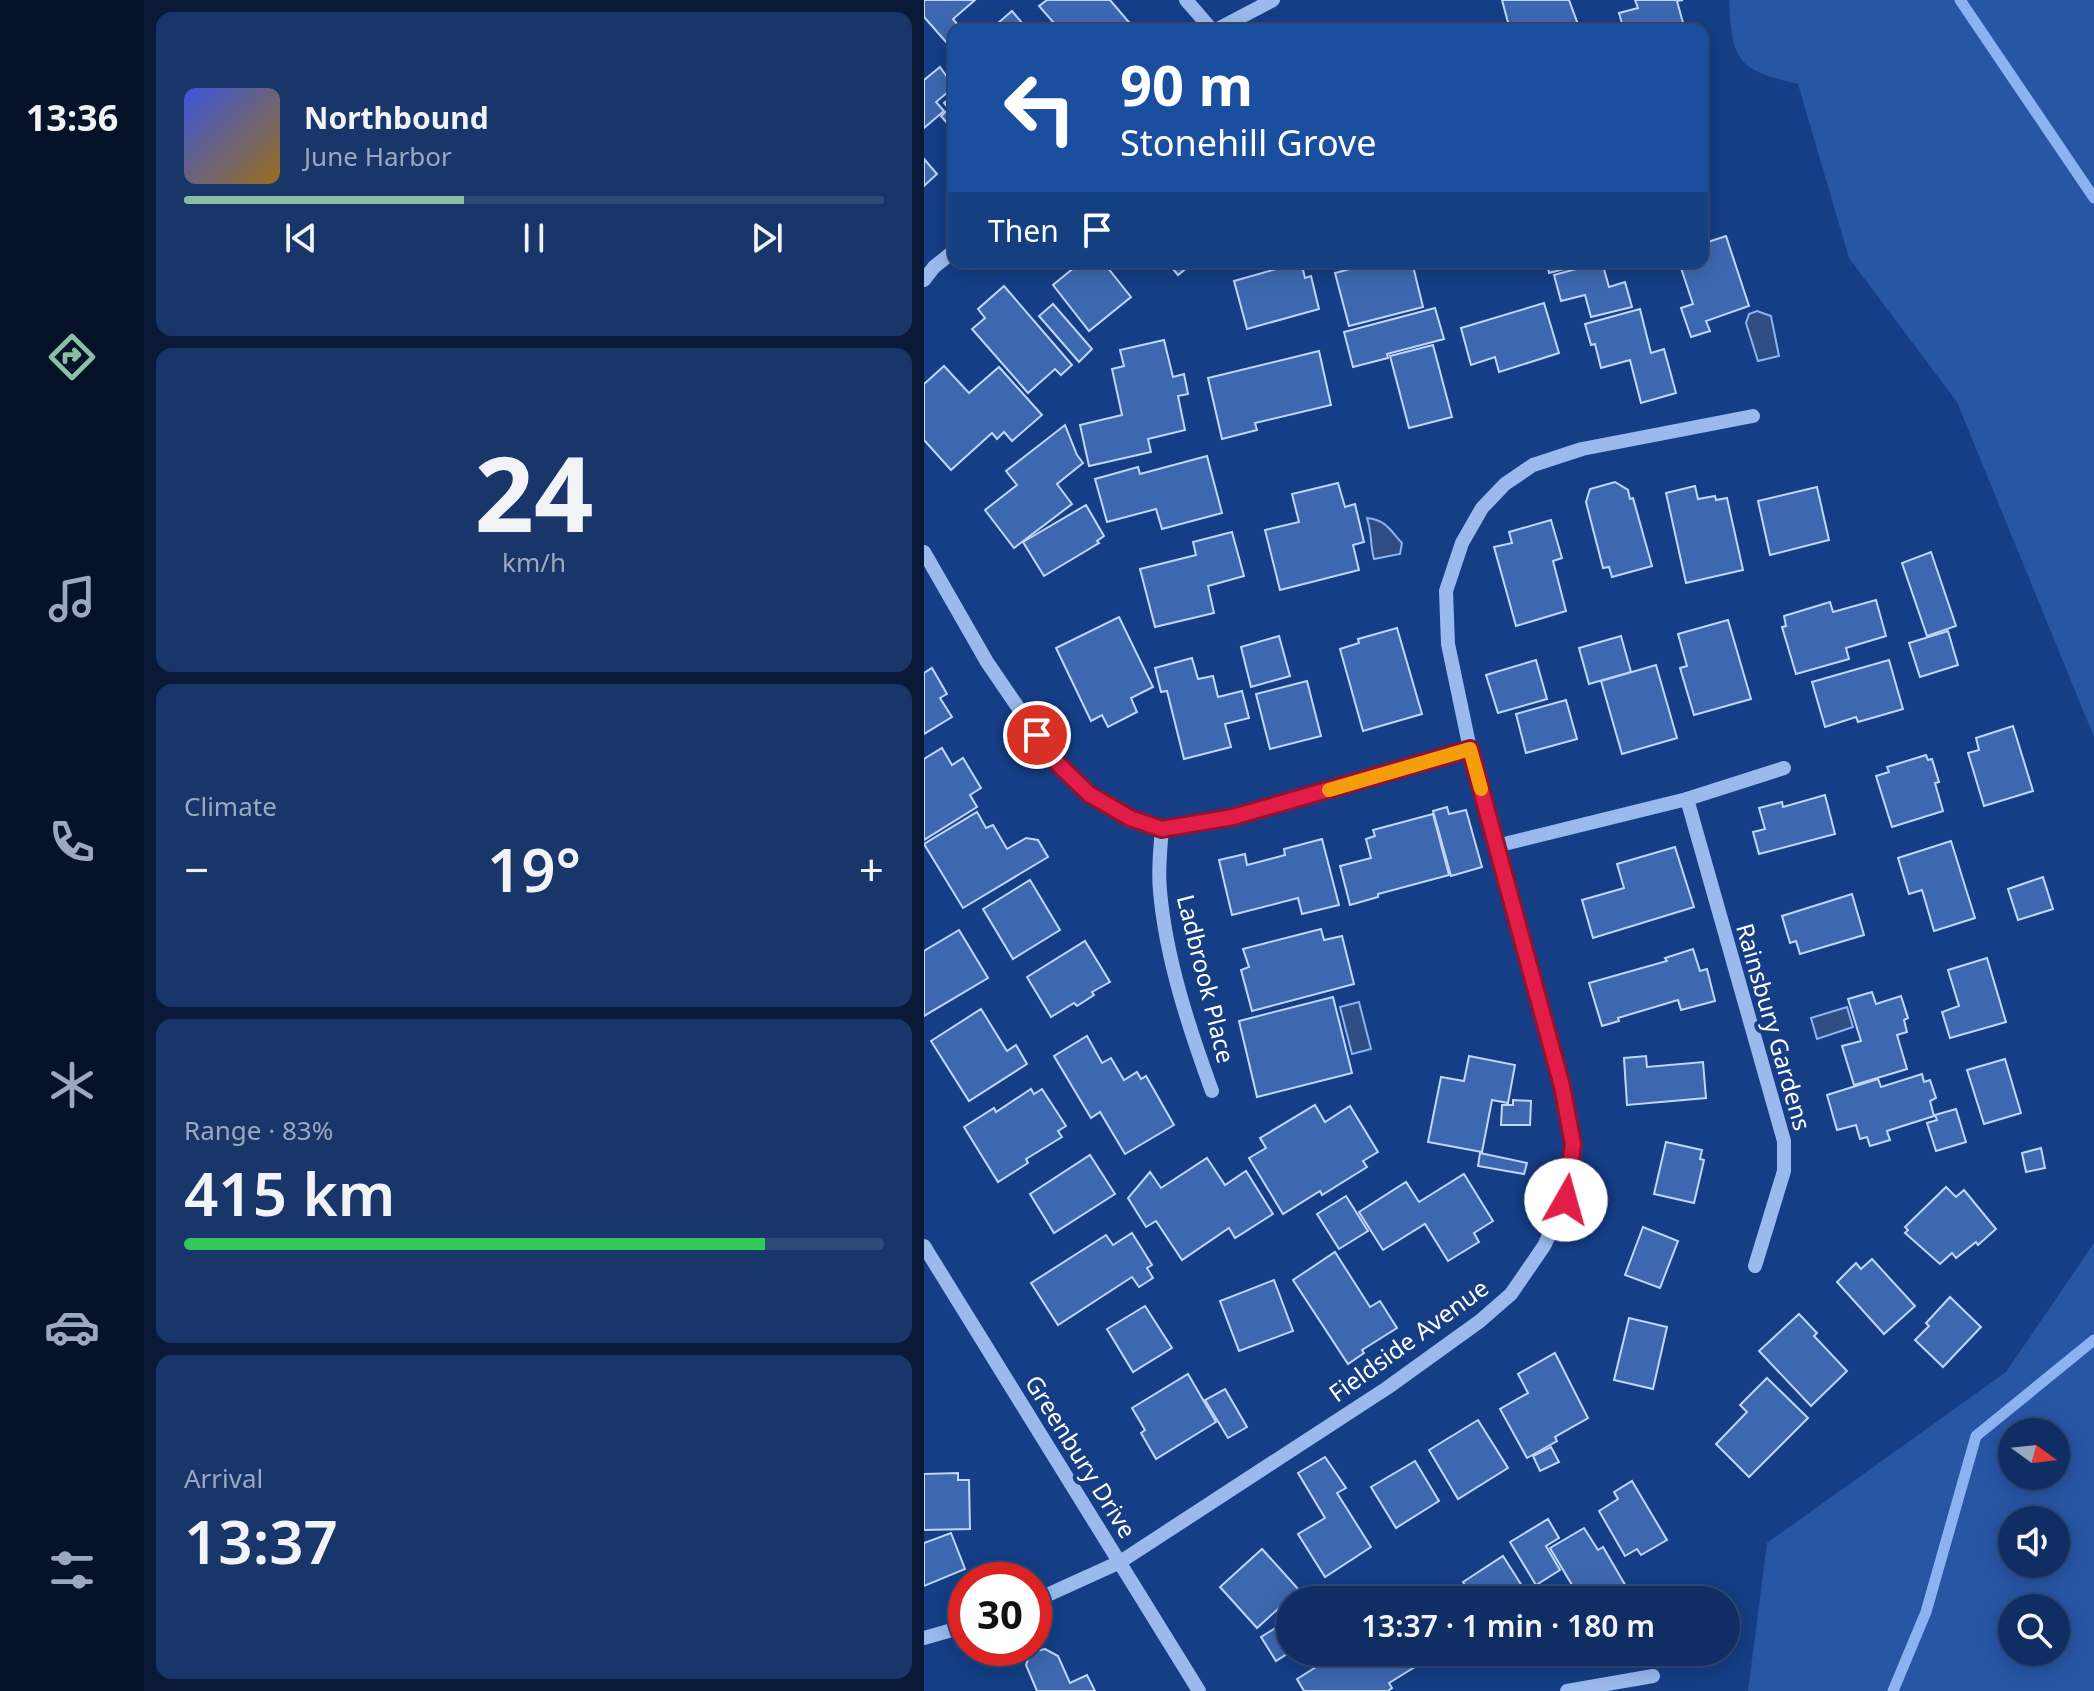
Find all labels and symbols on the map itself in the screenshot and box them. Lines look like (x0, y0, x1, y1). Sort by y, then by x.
pin (1003, 701, 1071, 769)
street label: Ladbrook Place (1170, 891, 1243, 1066)
street label: Rainsbury Gardens (1729, 919, 1820, 1134)
position arrow (1524, 1158, 1608, 1242)
street label: Fieldside Avenue (1322, 1271, 1495, 1409)
street label: Greenbury Drive (1018, 1369, 1145, 1544)
north arrow (1998, 1418, 2070, 1490)
speed limit sign: 30 (948, 1562, 1052, 1666)

